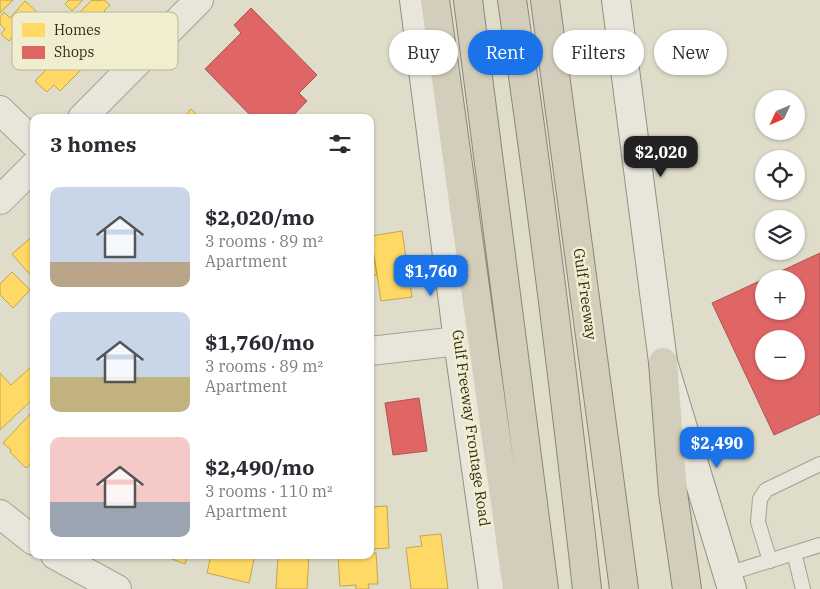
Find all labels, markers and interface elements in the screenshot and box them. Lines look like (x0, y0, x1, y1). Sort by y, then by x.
legend (12, 12, 178, 70)
text: Homes (54, 21, 101, 39)
chip: Buy (389, 30, 458, 75)
chip: Rent (468, 30, 543, 75)
chip: Filters (553, 30, 644, 75)
chip: New (654, 30, 727, 75)
text: Shops (54, 43, 94, 61)
north arrow (755, 90, 805, 140)
map controls (755, 90, 805, 380)
text: 3 homes (50, 130, 136, 158)
icon: filters (326, 130, 354, 158)
pin: $2,020 (620, 136, 702, 178)
text: $2,020 (635, 142, 687, 162)
button: locate (755, 150, 805, 200)
text: $2,020/mo (205, 203, 314, 231)
icon: home (90, 207, 150, 267)
button: layers (755, 210, 805, 260)
text: 3 rooms · 89 m² (205, 231, 323, 251)
street label: Gulf Freeway (570, 247, 601, 341)
text: Apartment (205, 251, 287, 271)
pin: $1,760 (390, 254, 472, 297)
text: $1,760 (405, 261, 457, 281)
button: + (755, 270, 805, 320)
text: $1,760/mo (205, 328, 314, 356)
street label: Gulf Freeway Frontage Road (448, 328, 495, 528)
button: − (755, 330, 805, 380)
icon: home (90, 332, 150, 392)
text: 3 rooms · 89 m² (205, 356, 323, 376)
text: Apartment (205, 376, 287, 396)
pin: $2,490 (676, 426, 758, 469)
text: $2,490 (691, 433, 743, 453)
text: $2,490/mo (205, 453, 314, 481)
icon: home (90, 457, 150, 517)
text: 3 rooms · 110 m² (205, 481, 333, 501)
text: Apartment (205, 501, 287, 521)

